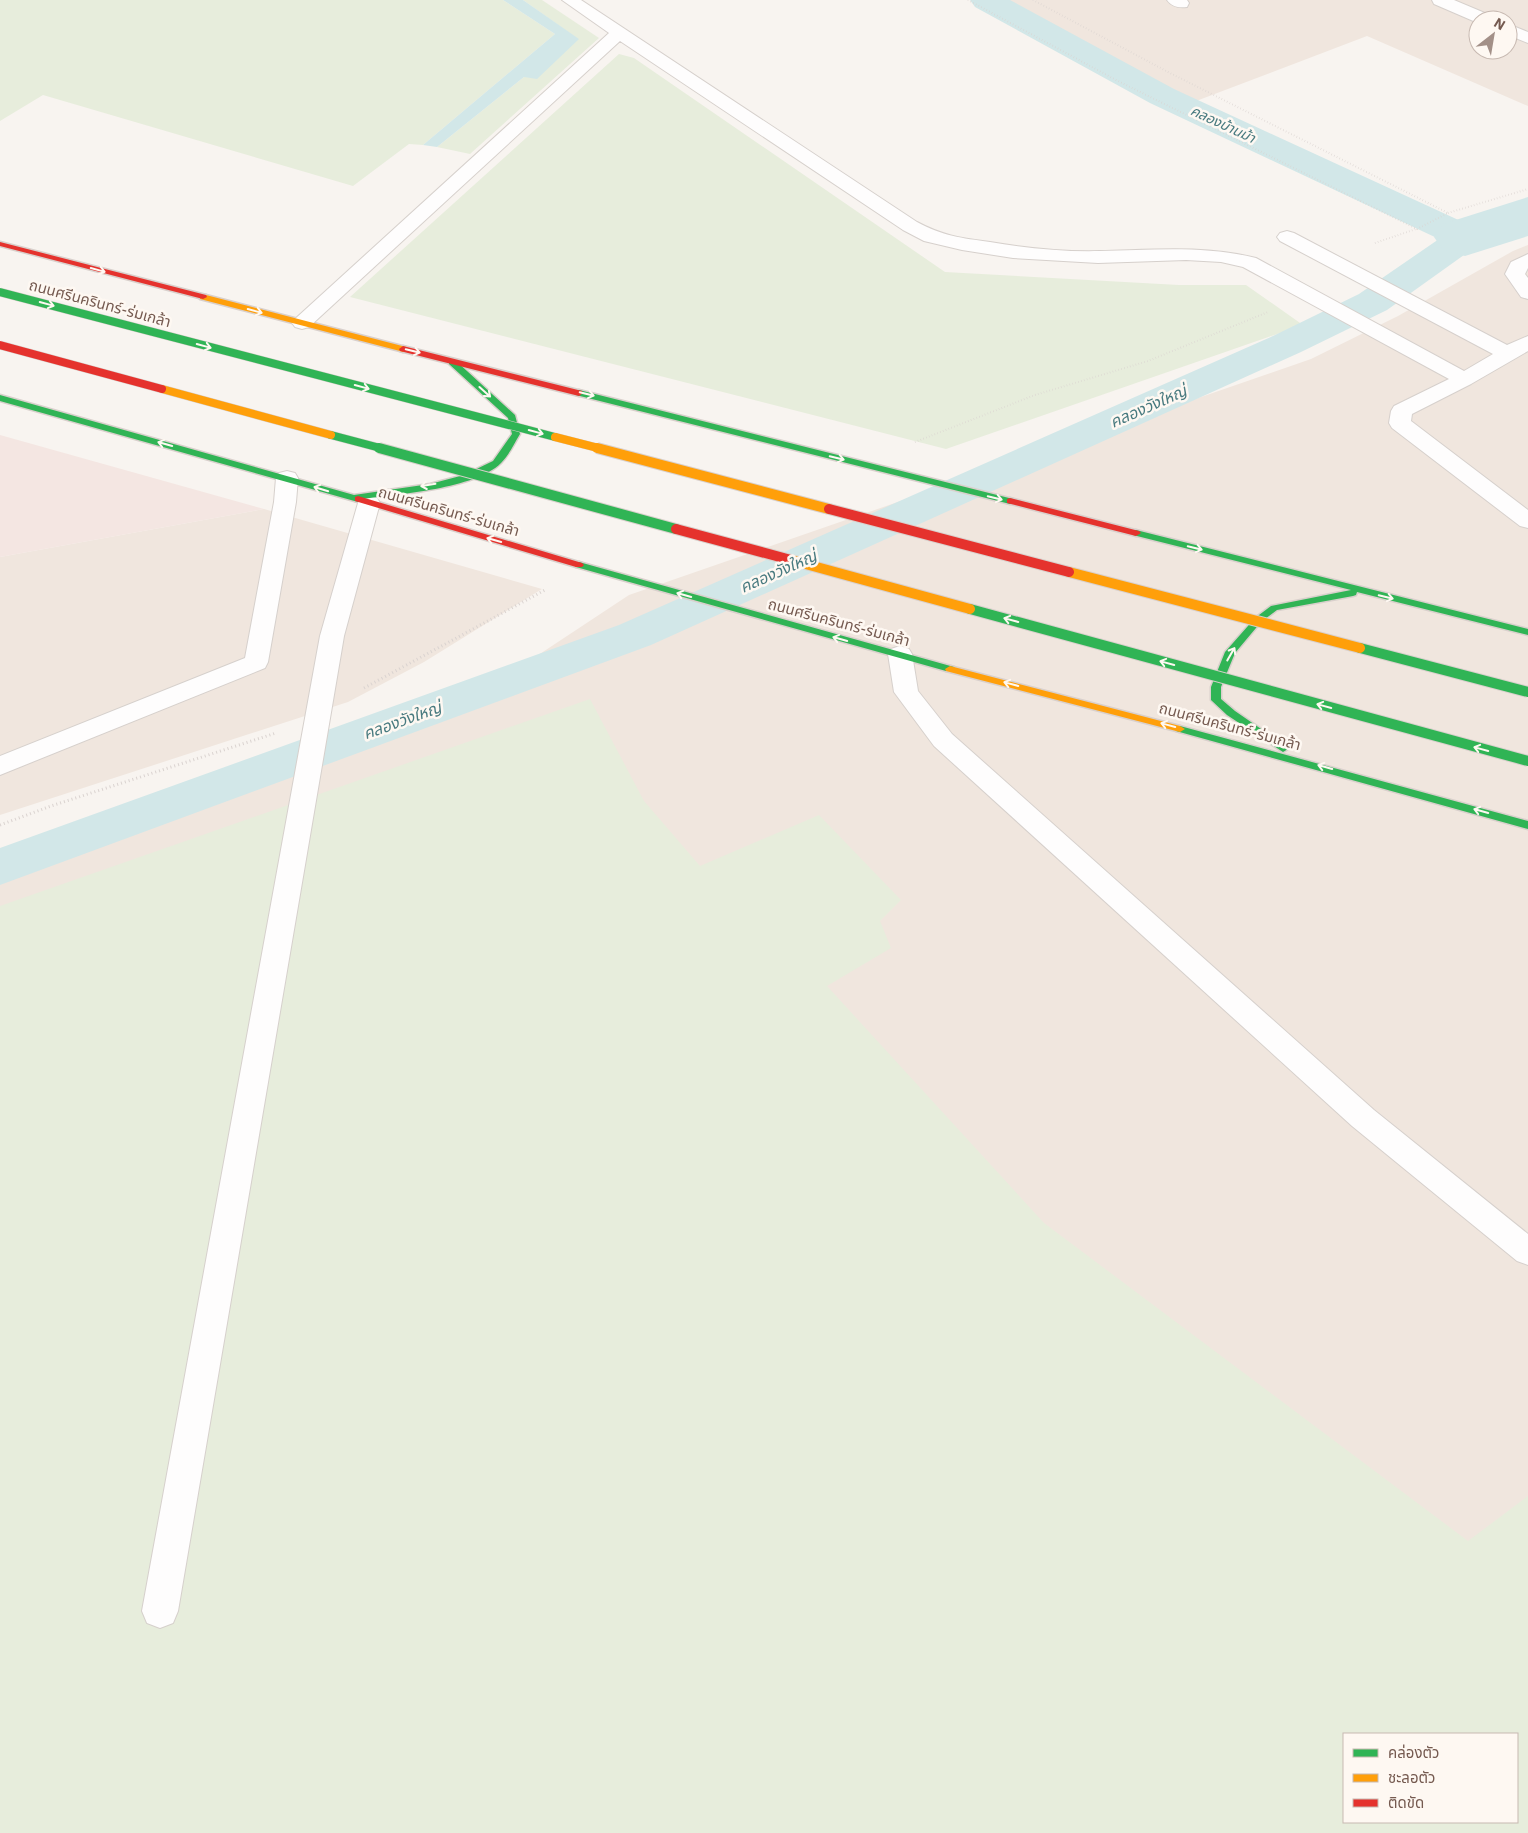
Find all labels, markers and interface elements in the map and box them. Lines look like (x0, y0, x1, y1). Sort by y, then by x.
north arrow (1468, 10, 1518, 60)
text: N (1491, 14, 1509, 34)
water label: คลองบ้านม้า (1188, 101, 1259, 147)
one-way arrow (89, 265, 105, 275)
street label: ถนนศรีนครินทร์-ร่มเกล้า (27, 275, 173, 331)
one-way arrow (39, 300, 55, 310)
one-way arrow (247, 307, 263, 316)
one-way arrow (196, 341, 212, 351)
one-way arrow (404, 346, 420, 356)
water label: คลองวังใหญ่ (1107, 379, 1191, 432)
one-way arrow (353, 382, 369, 392)
one-way arrow (478, 386, 491, 398)
one-way arrow (579, 390, 595, 399)
one-way arrow (527, 428, 543, 437)
one-way arrow (158, 439, 174, 449)
one-way arrow (829, 453, 845, 463)
one-way arrow (420, 481, 436, 491)
street label: ถนนศรีนครินทร์-ร่มเกล้า (376, 482, 522, 540)
one-way arrow (314, 484, 330, 494)
one-way arrow (986, 493, 1002, 503)
one-way arrow (486, 535, 502, 545)
water label: คลองวังใหญ่ (737, 544, 821, 597)
one-way arrow (1186, 544, 1202, 554)
one-way arrow (676, 589, 692, 599)
one-way arrow (1378, 593, 1394, 602)
street label: ถนนศรีนครินทร์-ร่มเกล้า (766, 594, 912, 650)
one-way arrow (1003, 615, 1019, 624)
one-way arrow (833, 634, 849, 643)
one-way arrow (1226, 648, 1236, 662)
one-way arrow (1160, 658, 1176, 667)
one-way arrow (1003, 678, 1019, 688)
water label: คลองวังใหญ่ (360, 696, 446, 743)
street label: ถนนศรีนครินทร์-ร่มเกล้า (1157, 698, 1303, 754)
one-way arrow (1317, 700, 1333, 710)
one-way arrow (1160, 720, 1176, 730)
one-way arrow (1473, 743, 1489, 753)
one-way arrow (1317, 762, 1333, 772)
one-way arrow (1473, 806, 1489, 816)
legend (1343, 1733, 1518, 1823)
text: คล่องตัว (1388, 1743, 1439, 1762)
text: ชะลอตัว (1388, 1768, 1435, 1787)
text: ติดขัด (1388, 1793, 1424, 1812)

